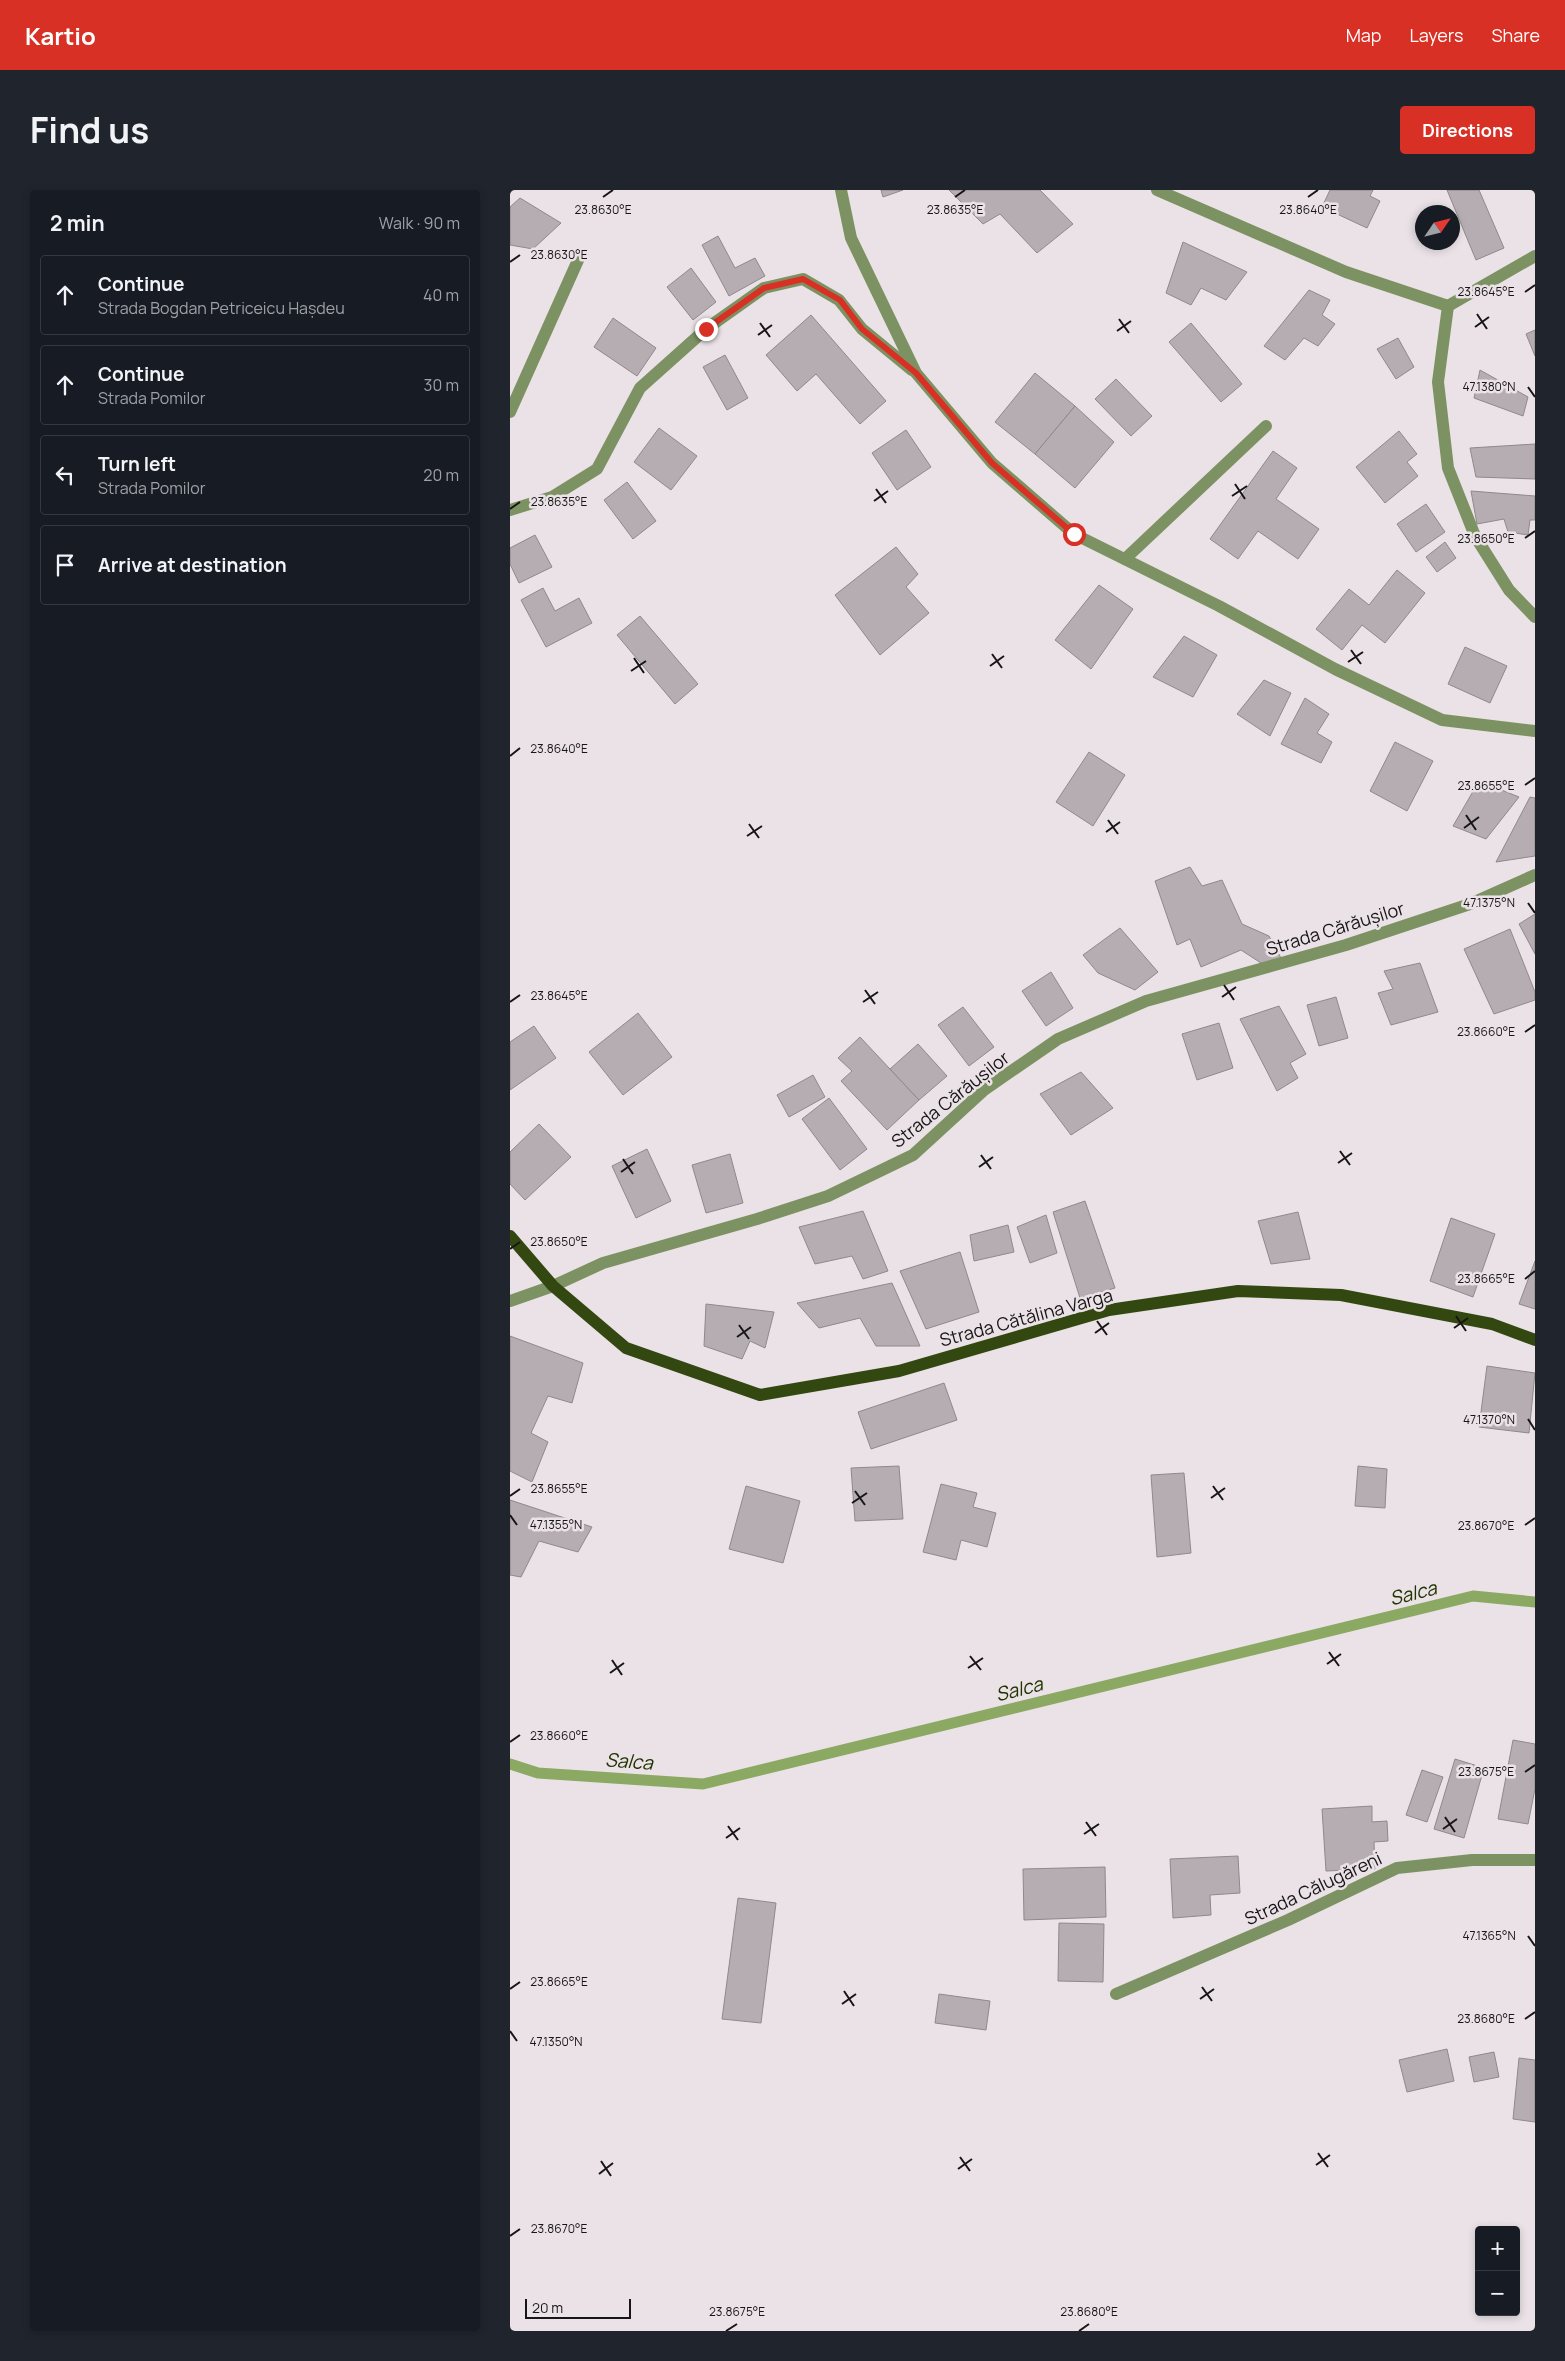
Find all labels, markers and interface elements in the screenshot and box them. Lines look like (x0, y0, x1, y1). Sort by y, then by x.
text: Kartio (25, 19, 96, 52)
text: Map (1346, 23, 1381, 47)
text: Layers (1409, 23, 1463, 47)
text: Share (1491, 23, 1540, 47)
text: Find us (30, 106, 149, 154)
button: Directions (1400, 106, 1535, 154)
text: 23.8630°E (574, 201, 632, 218)
text: 23.8635°E (927, 201, 984, 218)
text: 23.8640°E (1279, 201, 1337, 218)
north arrow (1415, 205, 1460, 250)
text: 2 min (50, 209, 105, 237)
text: Walk · 90 m (379, 212, 460, 234)
text: 23.8630°E (530, 246, 588, 263)
text: Continue (98, 271, 184, 297)
icon: ahead (51, 281, 79, 309)
text: 23.8645°E (1457, 283, 1515, 300)
text: 40 m (423, 284, 459, 306)
text: Strada Bogdan Petriceicu Hașdeu (98, 297, 345, 319)
route end (695, 318, 718, 341)
text: Continue (98, 361, 184, 387)
icon: ahead (51, 371, 79, 399)
text: 30 m (424, 374, 459, 396)
text: 47.1380°N (1462, 378, 1516, 395)
text: Strada Pomilor (98, 387, 206, 409)
text: Turn left (98, 451, 176, 477)
icon: left (51, 461, 79, 489)
text: 20 m (423, 464, 459, 486)
text: Strada Pomilor (98, 477, 206, 499)
text: 23.8635°E (531, 493, 588, 510)
route start (1063, 523, 1086, 546)
text: 23.8650°E (1457, 530, 1515, 547)
icon: arrive (51, 551, 79, 579)
text: Arrive at destination (98, 552, 287, 578)
text: 23.8640°E (530, 740, 588, 757)
text: 23.8655°E (1457, 777, 1515, 794)
text: 47.1375°N (1463, 894, 1515, 911)
street label: Strada Cărăușilor (1263, 895, 1408, 960)
text: 23.8645°E (530, 987, 588, 1004)
text: 23.8660°E (1457, 1023, 1515, 1040)
street label: Strada Cărăușilor (886, 1045, 1014, 1153)
text: 23.8650°E (530, 1233, 588, 1250)
text: 23.8665°E (1457, 1270, 1515, 1287)
street label: Strada Cătălina Varga (937, 1282, 1115, 1352)
text: 47.1370°N (1463, 1411, 1515, 1428)
text: 23.8655°E (530, 1480, 588, 1497)
text: 47.1355°N (530, 1516, 582, 1533)
text: 23.8670°E (1458, 1517, 1514, 1534)
water label: Salca (1387, 1574, 1441, 1611)
water label: Salca (993, 1670, 1047, 1707)
text: 23.8660°E (530, 1727, 588, 1744)
water label: Salca (604, 1746, 655, 1776)
text: 23.8675°E (1458, 1763, 1514, 1780)
street label: Strada Călugăreni (1241, 1846, 1385, 1930)
text: 47.1365°N (1462, 1927, 1516, 1944)
text: 23.8665°E (530, 1973, 588, 1990)
text: 23.8680°E (1457, 2010, 1515, 2027)
text: 47.1350°N (529, 2033, 583, 2050)
text: 23.8670°E (531, 2220, 587, 2237)
map controls (1475, 2226, 1520, 2316)
button: + (1475, 2226, 1520, 2271)
button: − (1475, 2271, 1520, 2316)
scale bar (525, 2296, 631, 2319)
text: 20 m (532, 2298, 563, 2317)
text: 23.8675°E (709, 2303, 765, 2320)
text: 23.8680°E (1060, 2303, 1118, 2320)

